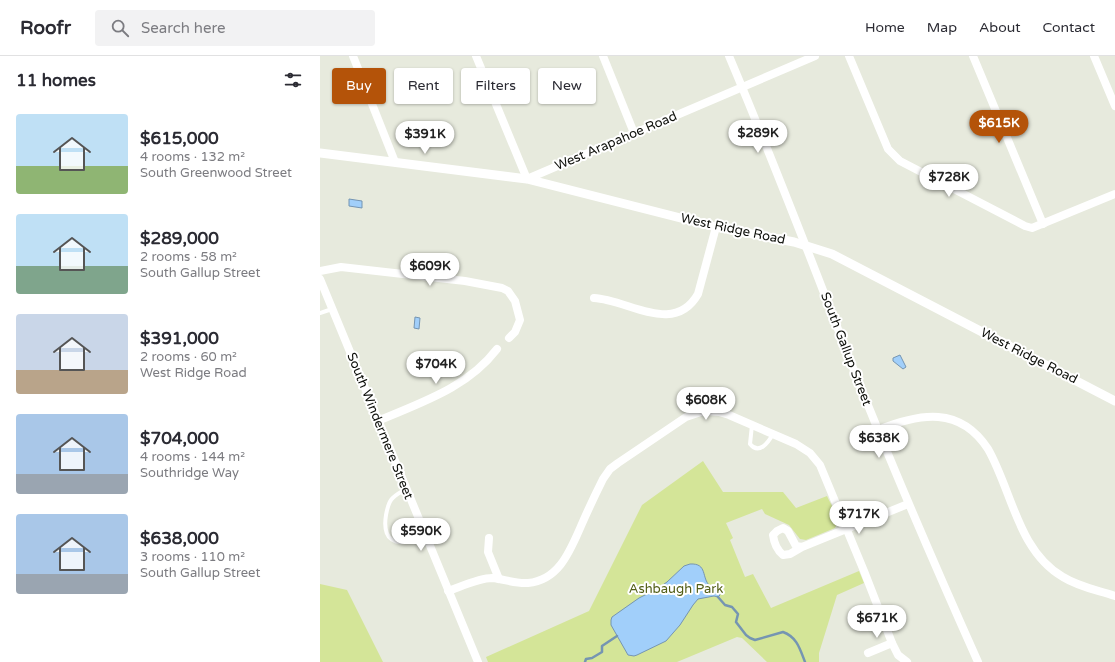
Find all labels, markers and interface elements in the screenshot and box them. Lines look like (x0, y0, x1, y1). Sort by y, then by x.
search box (95, 10, 375, 46)
text: Roofr (20, 17, 71, 39)
icon: search (109, 17, 131, 39)
text: Search here (141, 19, 225, 37)
text: Home (865, 19, 905, 36)
text: Map (927, 19, 957, 36)
text: About (979, 19, 1021, 36)
text: Contact (1043, 19, 1095, 36)
chip: Buy (332, 68, 386, 104)
chip: Rent (394, 68, 453, 104)
chip: Filters (461, 68, 530, 104)
chip: New (538, 68, 596, 104)
icon: filters (282, 69, 304, 91)
text: 11 homes (16, 70, 96, 91)
street label: West Arapahoe Road (553, 108, 679, 174)
pin: $615K (971, 110, 1027, 144)
text: $615K (978, 115, 1020, 131)
pin: $289K (730, 120, 786, 154)
pin: $391K (397, 121, 453, 155)
text: $289K (737, 125, 779, 141)
text: $391K (404, 126, 446, 142)
text: $615,000 (140, 128, 219, 149)
icon: home (48, 130, 96, 178)
text: 4 rooms · 132 m² (140, 149, 245, 165)
pin: $728K (921, 164, 977, 198)
text: South Greenwood Street (140, 165, 292, 181)
text: $728K (928, 169, 970, 185)
street label: West Ridge Road (679, 210, 787, 248)
text: $289,000 (140, 228, 219, 249)
icon: home (48, 230, 96, 278)
text: 2 rooms · 58 m² (140, 249, 237, 265)
pin: $609K (402, 253, 458, 287)
text: $609K (409, 258, 451, 274)
text: South Gallup Street (140, 265, 260, 281)
street label: South Gallup Street (817, 290, 875, 408)
street label: West Ridge Road (978, 325, 1080, 387)
text: $391,000 (140, 328, 219, 349)
icon: home (48, 330, 96, 378)
text: 2 rooms · 60 m² (140, 349, 237, 365)
street label: South Windermere Street (343, 350, 417, 502)
pin: $704K (408, 351, 464, 385)
text: $704K (415, 356, 457, 372)
text: West Ridge Road (140, 365, 247, 381)
pin: $608K (678, 387, 734, 421)
text: $608K (685, 392, 727, 408)
pin: $638K (851, 425, 907, 459)
text: $704,000 (140, 428, 219, 449)
icon: home (48, 430, 96, 478)
text: $638K (858, 430, 900, 446)
text: 4 rooms · 144 m² (140, 449, 245, 465)
text: Southridge Way (140, 465, 239, 481)
pin: $717K (831, 501, 887, 535)
text: $717K (838, 506, 880, 522)
pin: $590K (393, 518, 449, 552)
text: $590K (400, 523, 442, 539)
text: $638,000 (140, 528, 219, 549)
icon: home (48, 530, 96, 578)
text: 3 rooms · 110 m² (140, 549, 245, 565)
text: South Gallup Street (140, 565, 260, 581)
park label: Ashbaugh Park (629, 581, 723, 597)
pin: $671K (849, 605, 905, 639)
text: $671K (856, 610, 898, 626)

